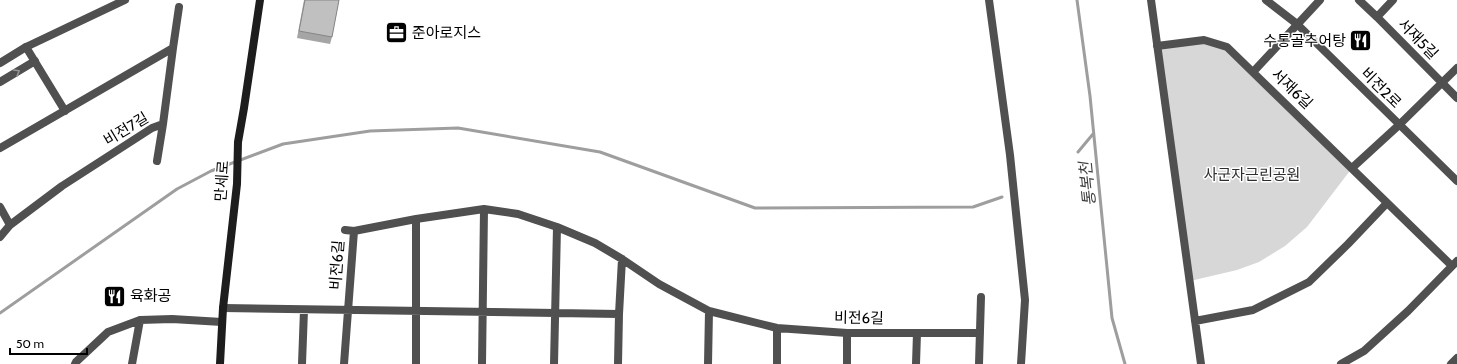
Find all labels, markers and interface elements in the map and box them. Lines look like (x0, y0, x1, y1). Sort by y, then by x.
street label: 서재5길 (1394, 15, 1442, 63)
office icon: 준아로지스 (383, 20, 409, 46)
place label: 준아로지스 (412, 24, 481, 42)
restaurant icon: 수통골추어탕 (1348, 28, 1374, 54)
place label: 수통골추어탕 (1263, 32, 1346, 50)
street label: 비전2로 (1357, 64, 1405, 112)
street label: 서재6길 (1268, 65, 1316, 113)
one-way arrow (13, 69, 20, 76)
street label: 비전7길 (100, 109, 152, 149)
water label: 통복천 (1076, 159, 1099, 207)
street label: 만세로 (212, 160, 232, 202)
park label: 사군자근린공원 (1204, 166, 1300, 184)
street label: 비전6길 (326, 239, 348, 291)
restaurant icon: 육화공 (101, 283, 127, 309)
place label: 육화공 (130, 287, 171, 305)
street label: 비전6길 (834, 309, 884, 327)
scale bar (10, 330, 87, 356)
text: 50 m (16, 336, 44, 351)

